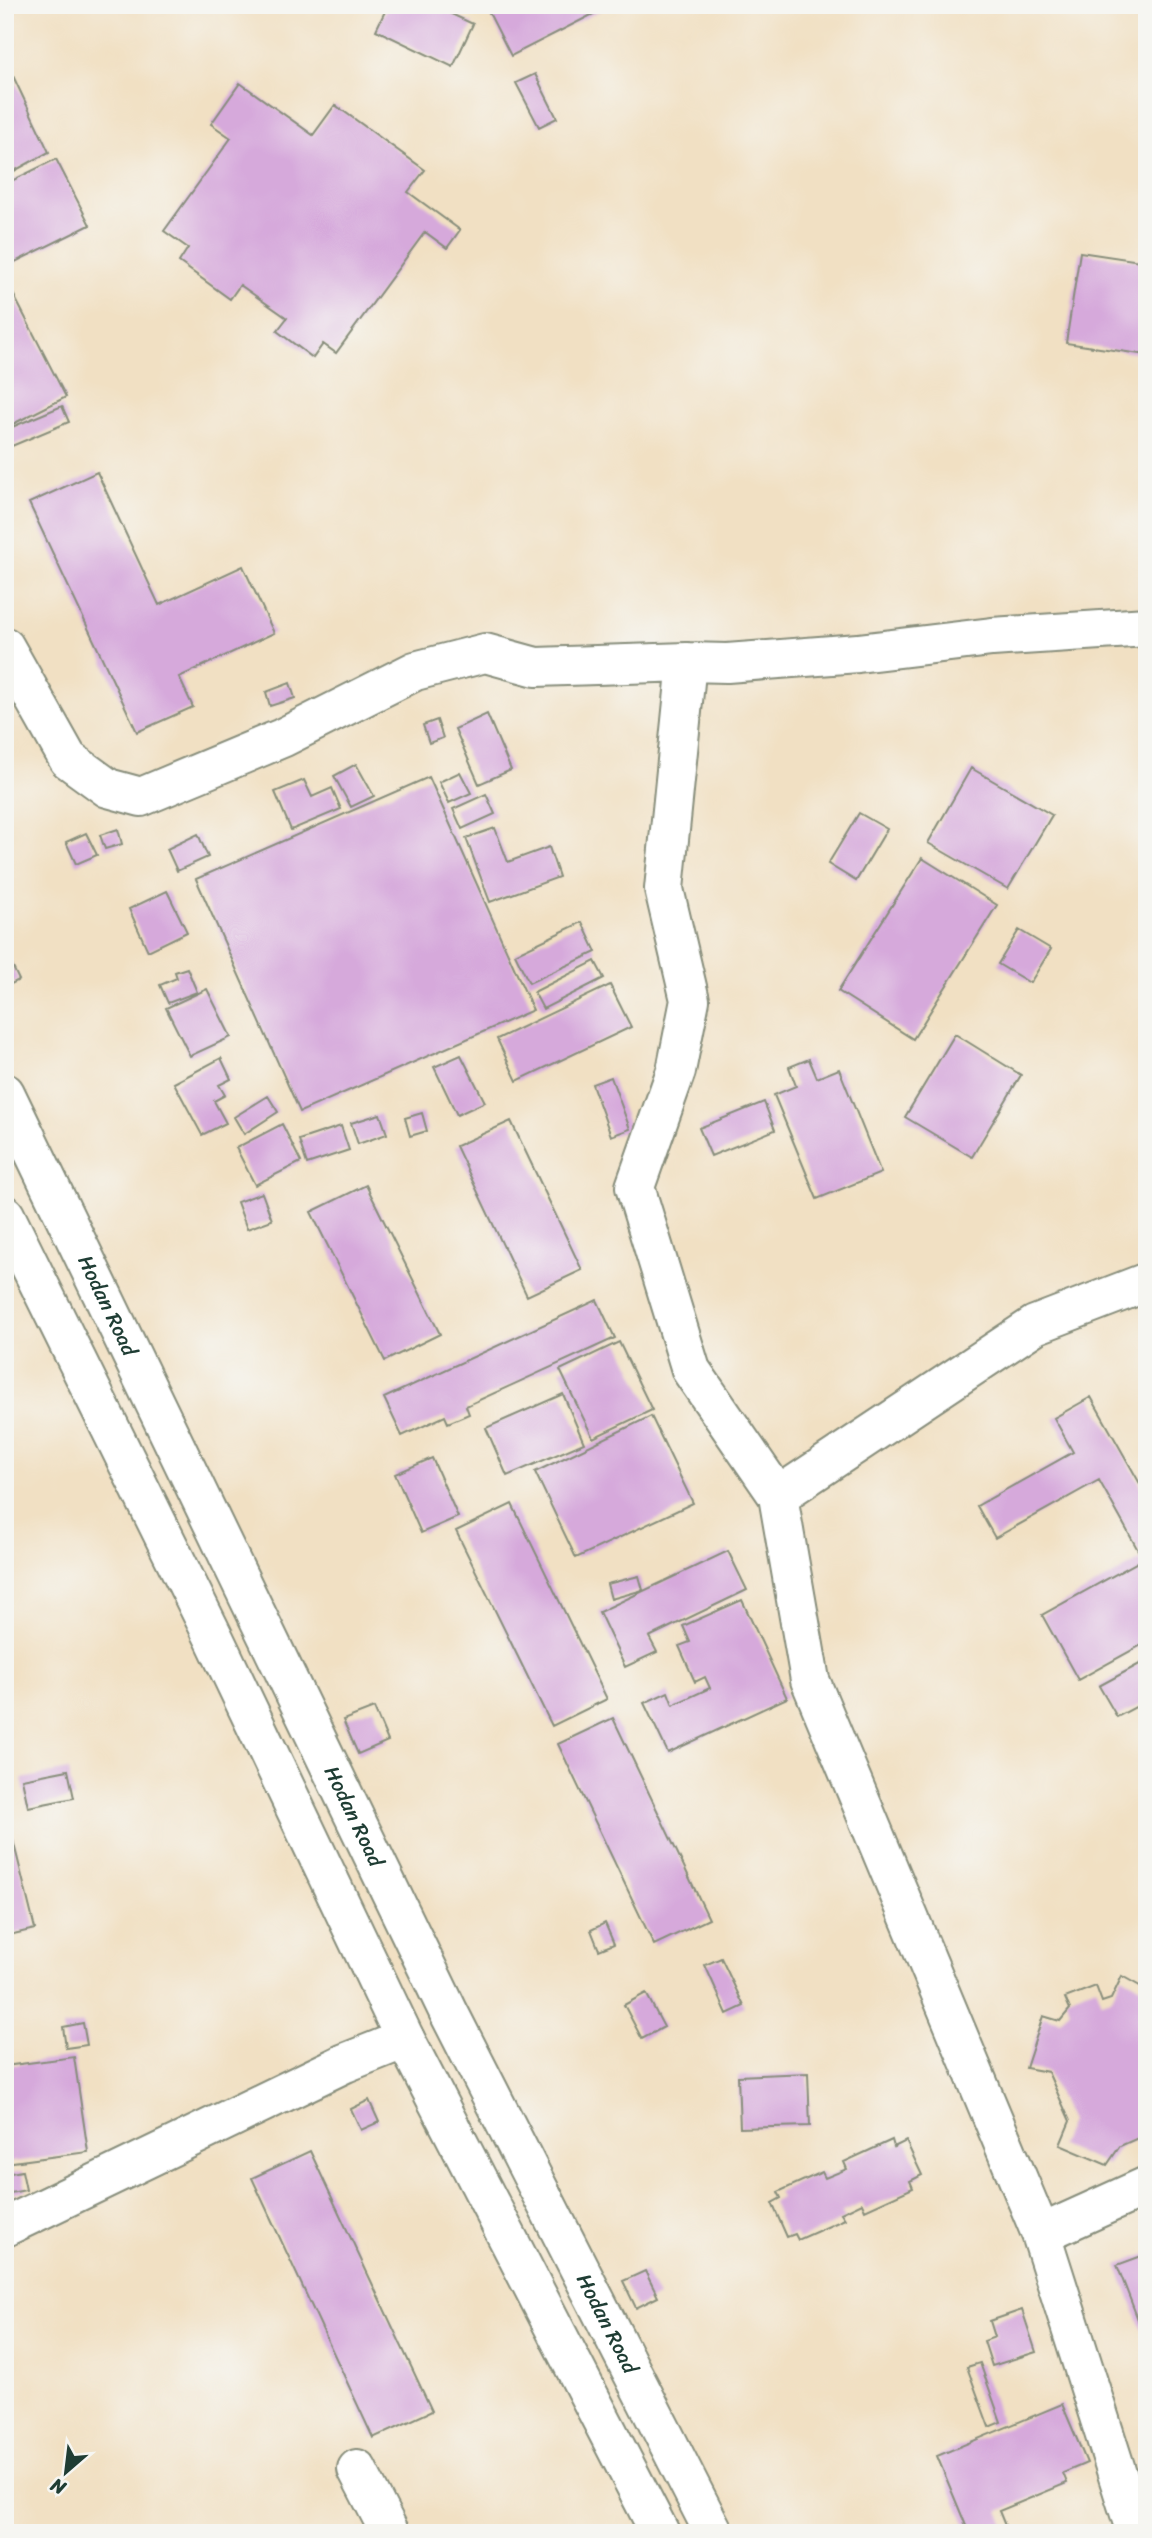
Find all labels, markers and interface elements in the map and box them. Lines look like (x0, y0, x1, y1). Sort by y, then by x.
street label: Hodan Road (67, 1248, 149, 1365)
street label: Hodan Road (313, 1759, 396, 1875)
street label: Hodan Road (566, 2266, 650, 2382)
north arrow (32, 2436, 102, 2506)
text: N (44, 2469, 73, 2505)

